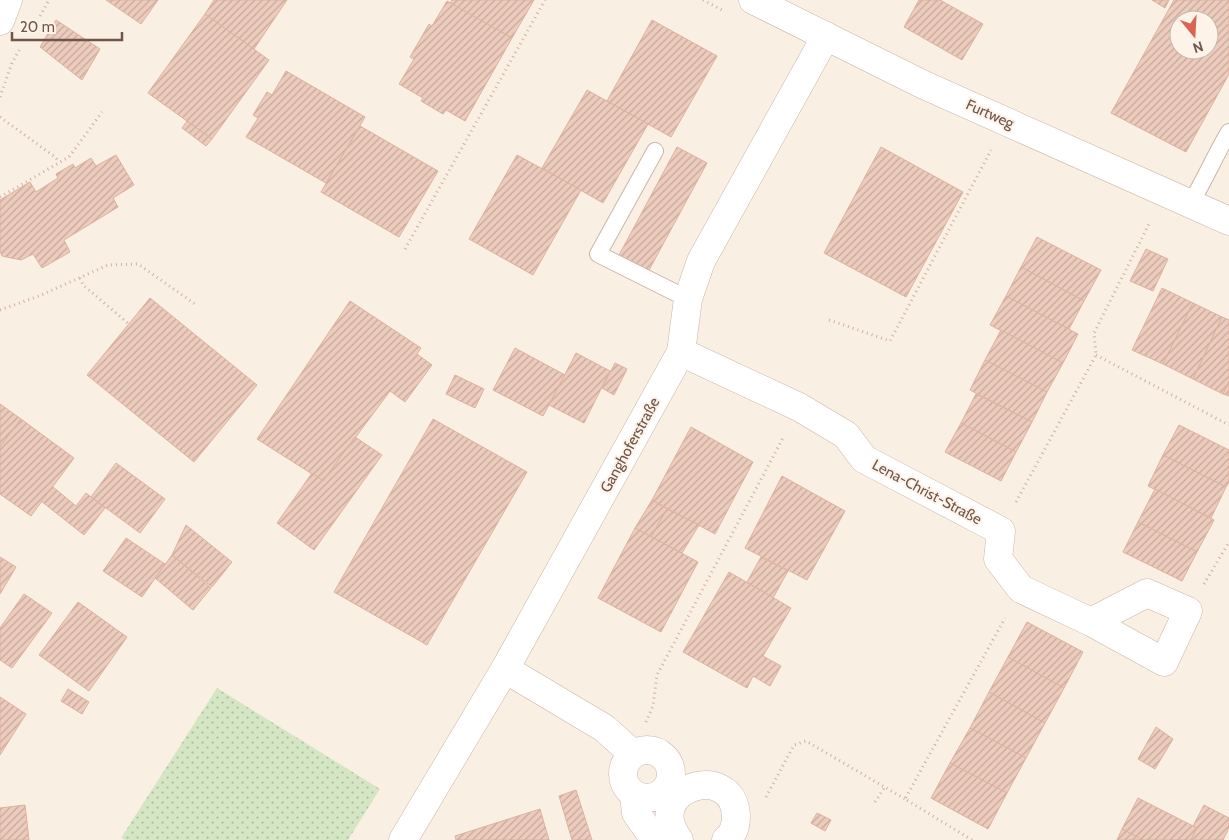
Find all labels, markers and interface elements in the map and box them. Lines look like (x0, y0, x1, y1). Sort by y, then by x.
scale bar (12, 10, 122, 42)
north arrow (1169, 10, 1219, 60)
text: 20 m (20, 18, 55, 36)
text: N (1191, 37, 1206, 57)
street label: Furtweg (963, 95, 1017, 133)
street label: Ganghoferstraße (596, 394, 664, 496)
street label: Lena-Christ-Straße (869, 456, 985, 529)

